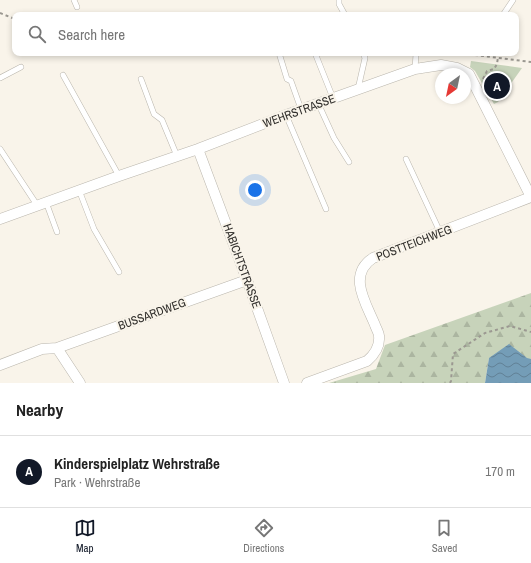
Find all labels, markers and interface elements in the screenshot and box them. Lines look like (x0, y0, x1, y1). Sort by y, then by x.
search box (12, 12, 519, 56)
icon: search (26, 23, 48, 45)
text: Search here (58, 24, 125, 45)
north arrow (435, 68, 471, 104)
pin: A (484, 71, 510, 101)
street label: WEHRSTRASSE (261, 90, 337, 132)
your location (245, 180, 265, 200)
street label: HABICHTSTRASSE (219, 221, 265, 311)
street label: POSTTEICHWEG (374, 221, 454, 265)
street label: BUSSARDWEG (116, 294, 188, 334)
text: Nearby (16, 398, 63, 421)
text: Kinderspielplatz Wehrstraße (54, 453, 220, 474)
text: A (25, 463, 33, 480)
text: 170 m (485, 463, 515, 480)
text: Park · Wehrstraße (54, 474, 140, 491)
tab: Map (74, 517, 96, 555)
tab: Directions (243, 517, 284, 555)
tab: Saved (432, 517, 457, 555)

